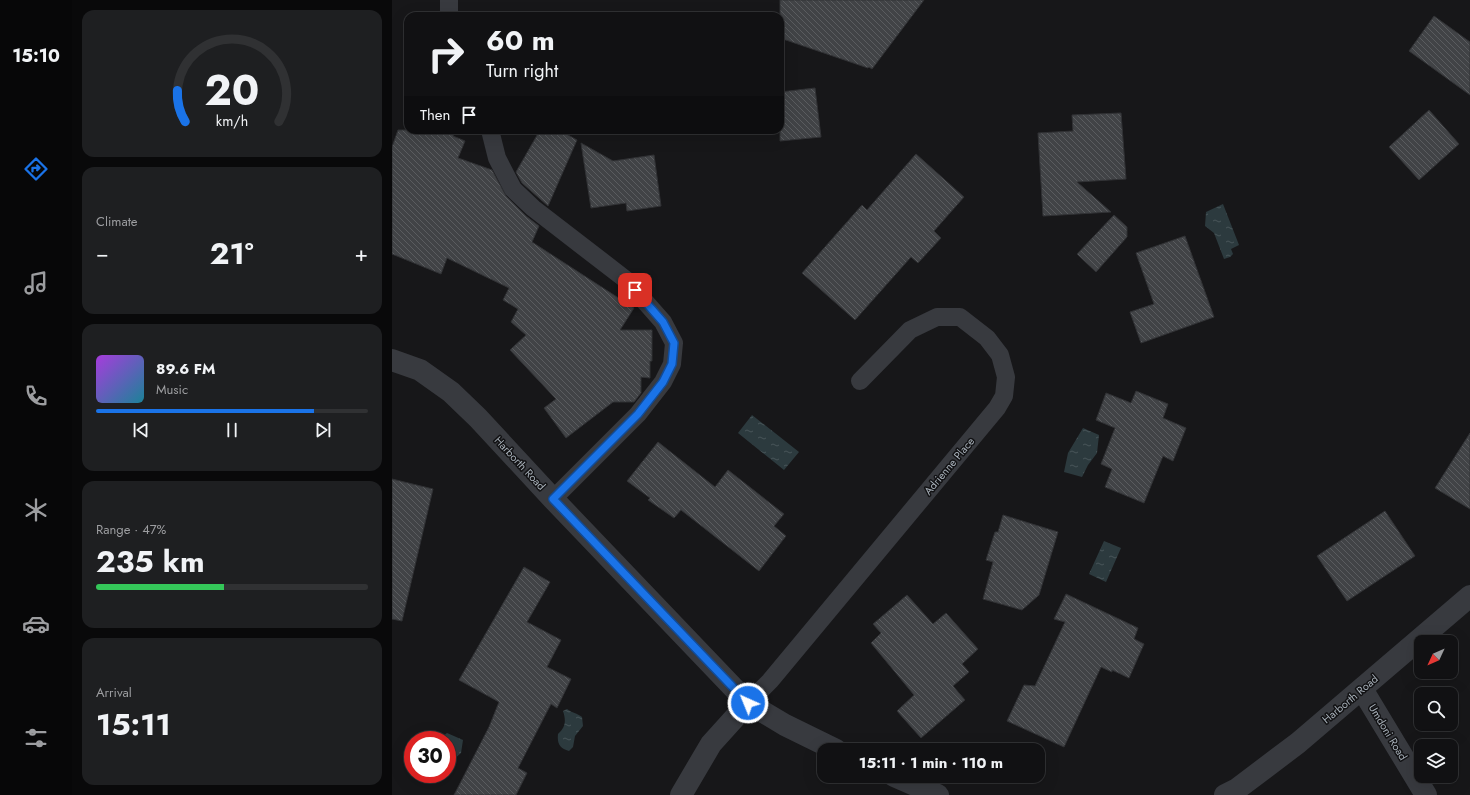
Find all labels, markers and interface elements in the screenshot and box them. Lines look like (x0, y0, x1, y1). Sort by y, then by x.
text: 60 m (486, 20, 555, 61)
icon: right (420, 28, 472, 80)
text: 15:10 (12, 43, 60, 69)
text: Turn right (486, 58, 558, 84)
text: 20 (205, 59, 259, 120)
text: Then (420, 104, 450, 126)
icon: arrive (458, 104, 480, 126)
text: km/h (216, 110, 248, 130)
icon: directions (22, 155, 50, 183)
text: Climate (96, 212, 137, 231)
text: 21° (210, 232, 254, 275)
text: − (96, 237, 109, 269)
text: + (354, 237, 368, 269)
icon: music (22, 269, 50, 297)
pin (618, 273, 652, 307)
icon: arrive (624, 279, 646, 301)
text: 89.6 FM (156, 358, 215, 380)
text: Music (156, 380, 188, 399)
icon: phone (22, 382, 50, 410)
icon: previous (130, 419, 152, 441)
icon: pause (221, 419, 243, 441)
icon: next (312, 419, 334, 441)
street label: Harborth Road (491, 433, 549, 493)
street label: Adrienne Place (920, 433, 978, 498)
icon: climate (22, 496, 50, 524)
text: Range · 47% (96, 520, 166, 539)
text: 235 km (96, 540, 205, 583)
icon: car (22, 610, 50, 638)
north arrow (1414, 635, 1458, 679)
map controls (1414, 635, 1458, 783)
street label: Harborth Road (1319, 671, 1381, 727)
position arrow (727, 682, 769, 724)
text: Arrival (96, 683, 132, 702)
button: search (1414, 687, 1458, 731)
street label: Umdoni Road (1365, 701, 1411, 763)
text: 15:11 (96, 703, 171, 746)
icon: filters (22, 724, 50, 752)
speed limit sign: 30 (404, 731, 456, 783)
button: layers (1414, 739, 1458, 783)
text: 15:11 · 1 min · 110 m (859, 752, 1003, 774)

